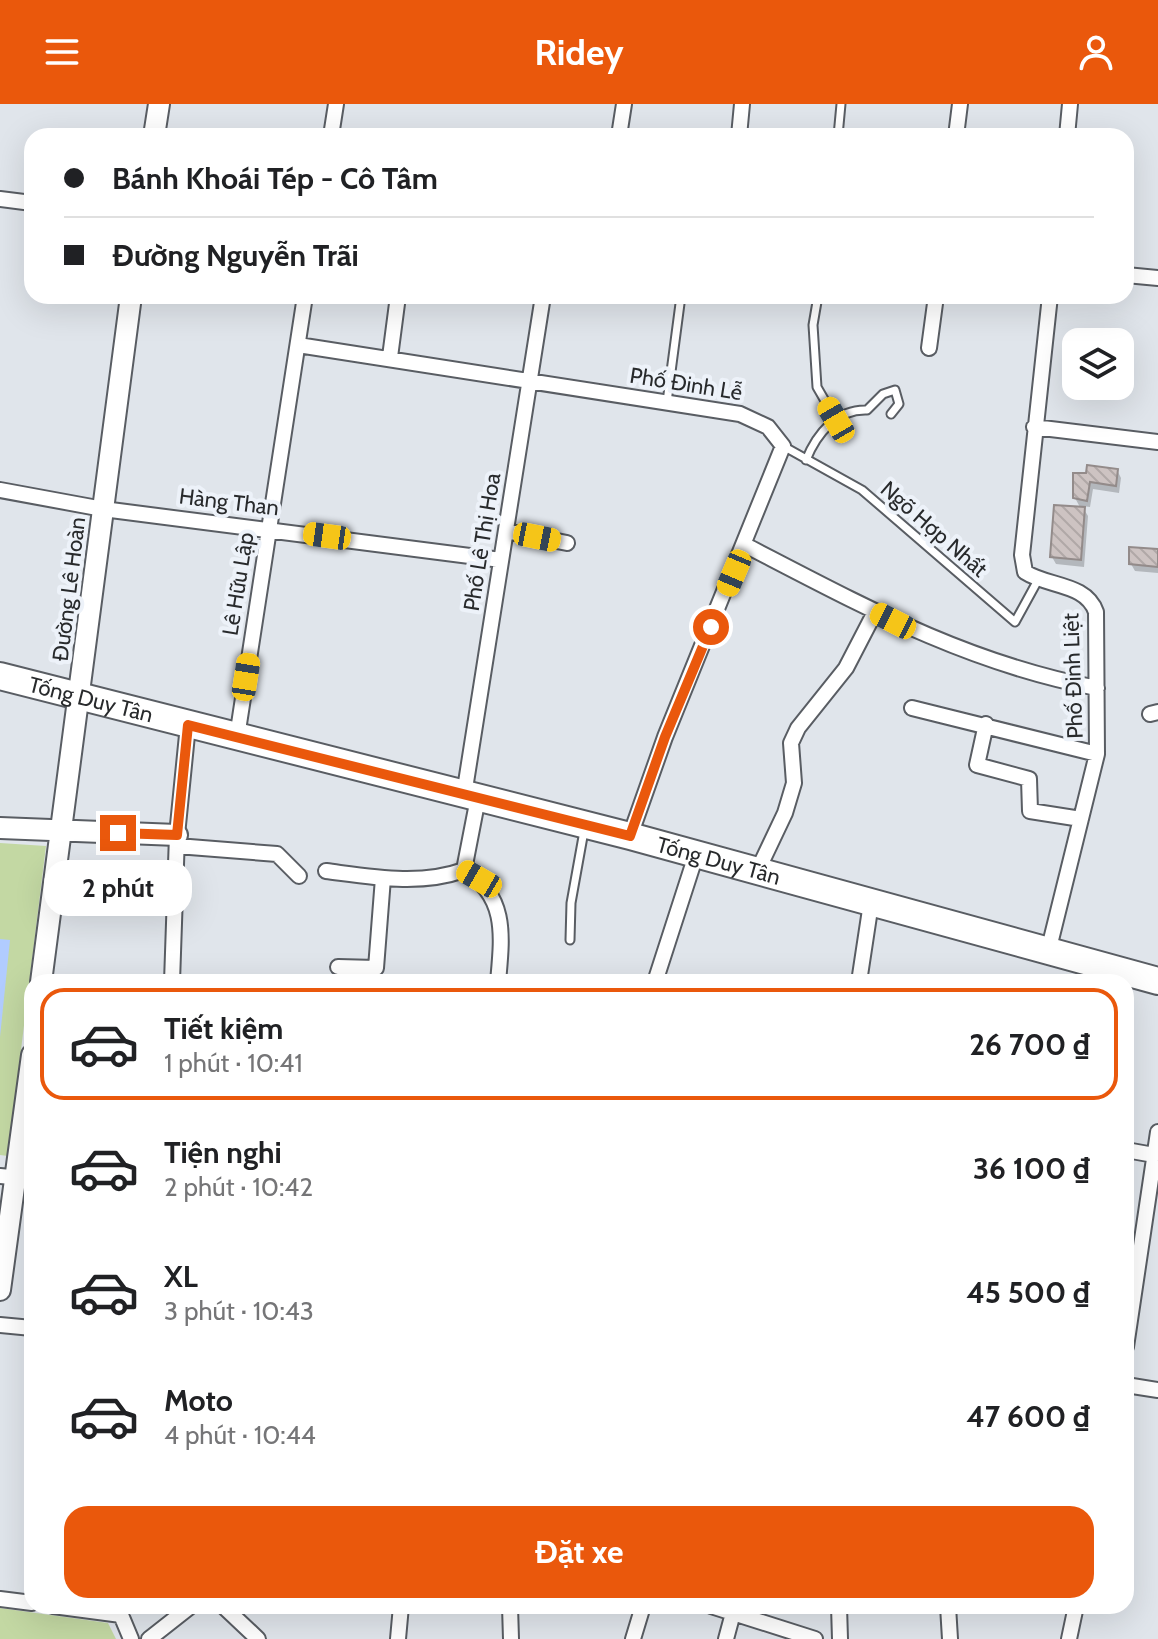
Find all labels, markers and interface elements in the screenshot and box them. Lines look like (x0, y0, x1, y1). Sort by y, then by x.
icon: menu (40, 30, 84, 74)
text: Ridey (534, 30, 624, 74)
icon: person (1074, 30, 1118, 74)
text: Bánh Khoái Tép - Cô Tâm (112, 160, 438, 197)
text: Đường Nguyễn Trãi (112, 237, 359, 274)
map controls (1062, 328, 1134, 400)
button: layers (1062, 328, 1134, 400)
street label: Phố Đinh Lễ (628, 362, 744, 406)
car (814, 393, 858, 447)
street label: Phố Lê Thị Hoa (458, 471, 506, 613)
street label: Ngõ Hợp Nhất (875, 475, 993, 583)
street label: Hàng Than (178, 482, 280, 522)
street label: Đường Lê Hoàn (47, 515, 91, 663)
car (302, 521, 352, 551)
car (511, 521, 563, 553)
street label: Lê Hữu Lập (217, 530, 259, 638)
car (714, 546, 754, 600)
car (866, 599, 920, 643)
route start (693, 609, 729, 645)
street label: Phố Đinh Liệt (1057, 612, 1089, 739)
car (230, 651, 262, 703)
street label: Tống Duy Tân (26, 670, 156, 728)
route end (100, 815, 136, 851)
street label: Tống Duy Tân (654, 831, 784, 890)
car (452, 857, 506, 901)
callout: 2 phút (44, 861, 192, 917)
text: 2 phút (82, 872, 154, 904)
icon: car (68, 1008, 140, 1080)
text: Tiết kiệm (164, 1010, 283, 1047)
text: 26 700 ₫ (969, 1026, 1090, 1063)
text: 1 phút · 10:41 (164, 1047, 303, 1079)
icon: car (68, 1132, 140, 1204)
text: Tiện nghi (164, 1134, 282, 1171)
text: 36 100 ₫ (973, 1150, 1090, 1187)
text: 2 phút · 10:42 (164, 1171, 313, 1203)
icon: car (68, 1256, 140, 1328)
text: XL (164, 1258, 198, 1295)
text: 45 500 ₫ (966, 1274, 1090, 1311)
text: 3 phút · 10:43 (164, 1295, 314, 1327)
icon: car (68, 1380, 140, 1452)
text: Moto (164, 1382, 233, 1419)
text: 47 600 ₫ (966, 1398, 1090, 1435)
text: 4 phút · 10:44 (164, 1419, 316, 1451)
button: Đặt xe (64, 1506, 1094, 1598)

